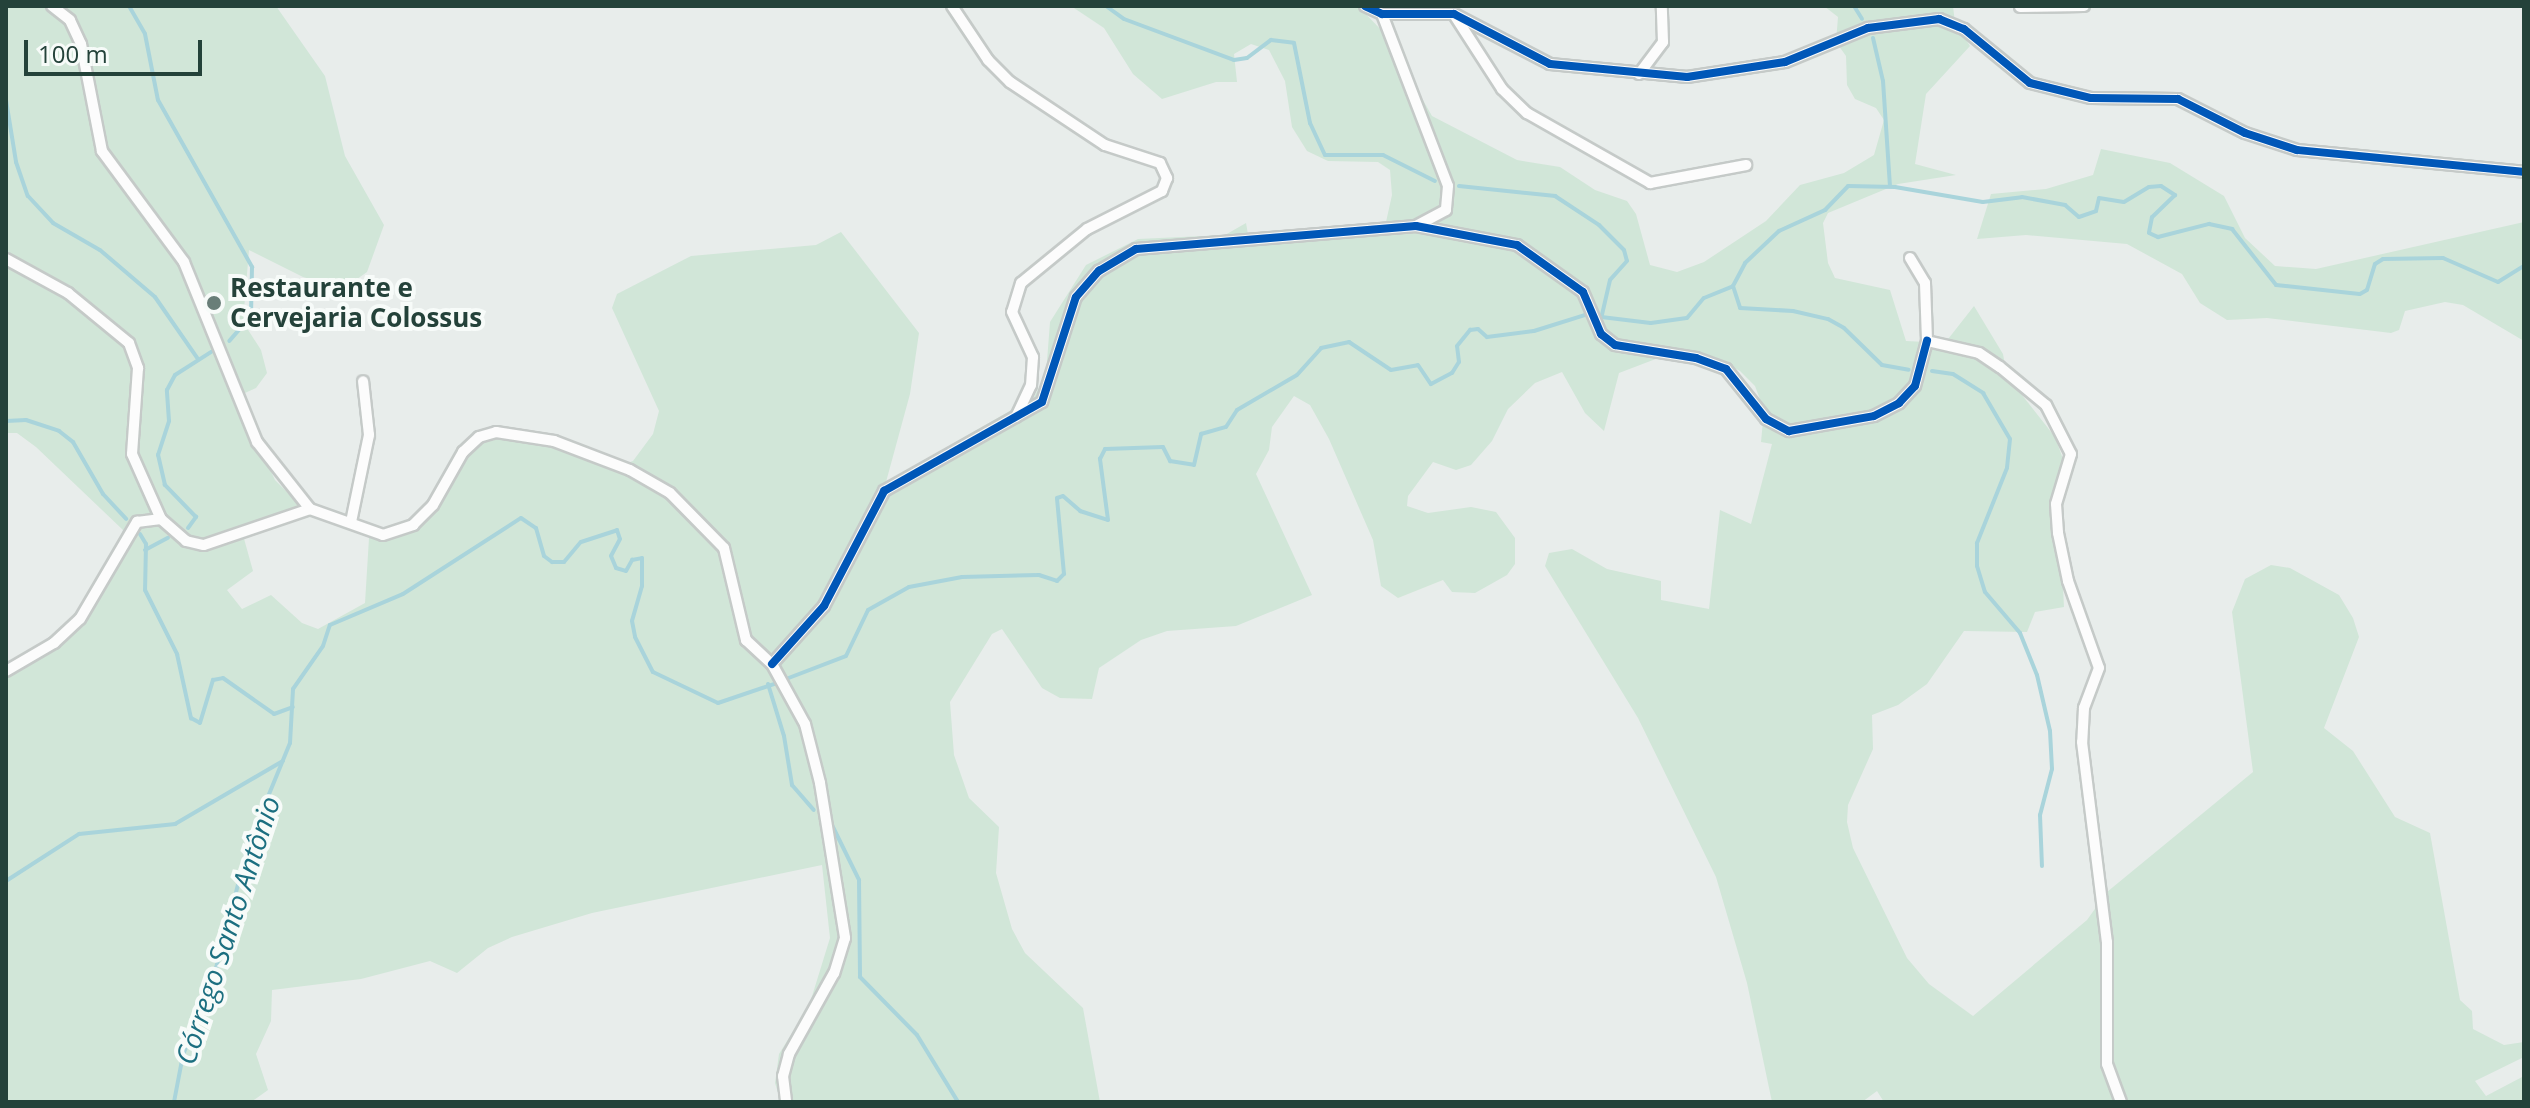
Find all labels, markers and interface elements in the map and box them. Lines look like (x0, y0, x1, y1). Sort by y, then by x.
scale bar (28, 24, 206, 74)
text: 100 m (38, 37, 108, 70)
place label: Restaurante e Cervejaria Colossus (230, 272, 482, 334)
marker: Restaurante e Cervejaria Colossus (205, 294, 223, 312)
water label: Córrego Santo Antônio (168, 792, 286, 1068)

